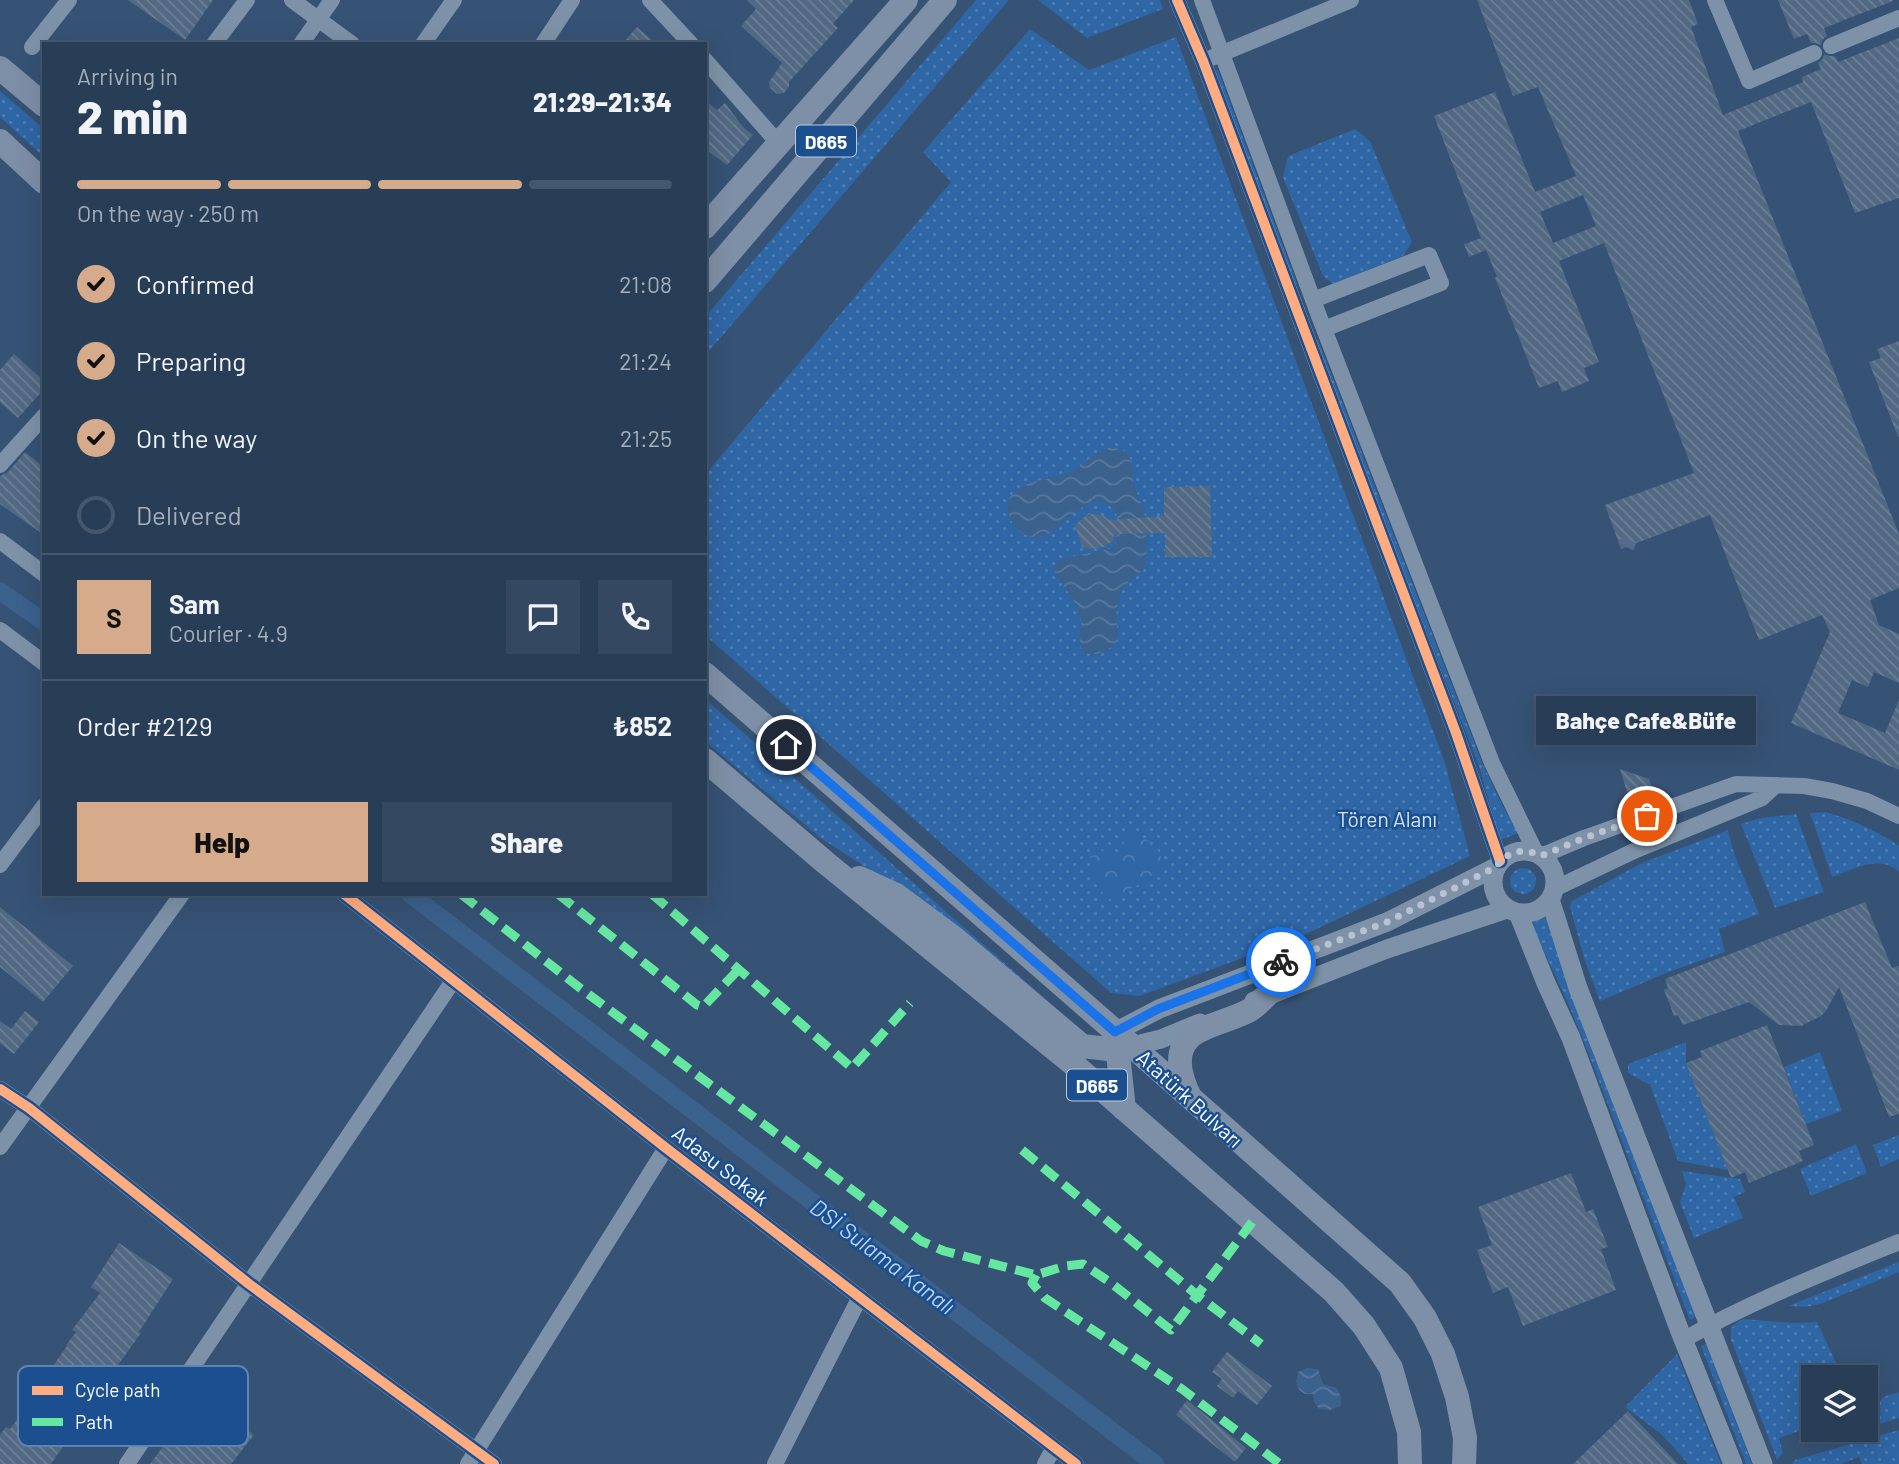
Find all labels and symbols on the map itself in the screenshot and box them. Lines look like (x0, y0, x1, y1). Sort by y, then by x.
road number: D665 (796, 125, 856, 156)
callout: Bahçe Cafe&Büfe (1537, 697, 1757, 746)
pin (756, 715, 816, 775)
pin (1617, 786, 1677, 846)
park label: Tören Alanı (1337, 806, 1437, 831)
courier (1246, 927, 1316, 997)
street label: Atatürk Bulvarı (1132, 1044, 1248, 1152)
road number: D665 (1067, 1070, 1127, 1100)
street label: Adasu Sokak (668, 1120, 774, 1210)
water label: DSİ Sulama Kanalı (805, 1192, 961, 1320)
legend (18, 1366, 248, 1446)
text: Cycle path (75, 1378, 160, 1401)
text: Path (75, 1410, 113, 1433)

